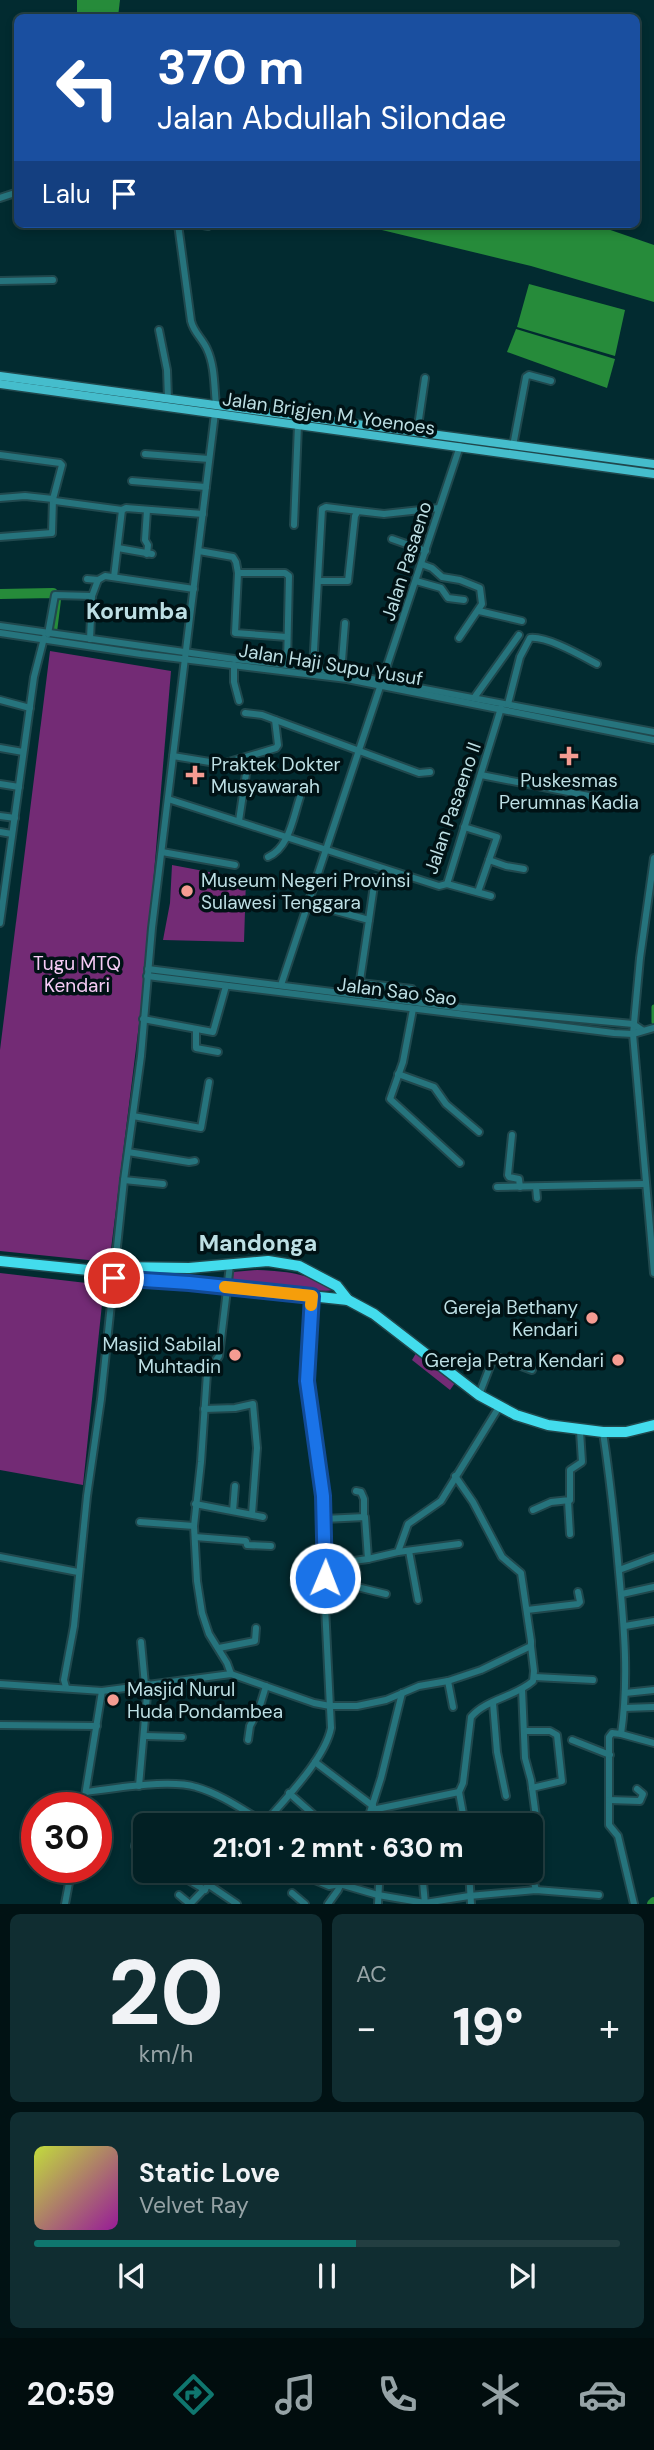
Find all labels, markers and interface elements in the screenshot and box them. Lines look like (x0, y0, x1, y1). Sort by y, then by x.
text: 370 m (157, 35, 304, 99)
icon: left (42, 42, 133, 133)
text: Jalan Abdullah Silondae (157, 97, 507, 139)
icon: arrive (105, 175, 143, 213)
text: Lalu (42, 177, 91, 211)
street label: Jalan Brigjen M. Yoenoes (221, 386, 437, 441)
street label: Jalan Pasaeno (375, 498, 438, 624)
district label: Korumba (86, 596, 188, 626)
street label: Jalan Haji Supu Yusuf (237, 638, 425, 691)
street label: Jalan Pasaeno II (418, 739, 487, 878)
marker: Puskesmas Perumnas Kadia (559, 746, 579, 766)
place label: Praktek Dokter Musyawarah (211, 752, 341, 799)
marker: Praktek Dokter Musyawarah (185, 765, 205, 785)
place label: Puskesmas Perumnas Kadia (499, 768, 639, 815)
place label: Museum Negeri Provinsi Sulawesi Tenggara (201, 868, 411, 915)
marker: Museum Negeri Provinsi Sulawesi Tenggara (179, 883, 195, 899)
park label: Tugu MTQ Kendari (33, 951, 121, 998)
street label: Jalan Sao Sao (336, 972, 458, 1011)
district label: Mandonga (199, 1228, 317, 1258)
pin (84, 1248, 144, 1308)
icon: arrive (95, 1259, 133, 1297)
place label: Gereja Bethany Kendari (444, 1295, 578, 1342)
marker: Gereja Bethany Kendari (584, 1310, 600, 1326)
place label: Masjid Sabilal Muhtadin (102, 1332, 221, 1379)
marker: Masjid Sabilal Muhtadin (227, 1347, 243, 1363)
place label: Gereja Petra Kendari (425, 1348, 604, 1373)
marker: Gereja Petra Kendari (610, 1352, 626, 1368)
position arrow (288, 1541, 362, 1615)
place label: Masjid Nurul Huda Pondambea (127, 1677, 283, 1724)
marker: Masjid Nurul Huda Pondambea (105, 1692, 121, 1708)
speed limit sign: 30 (21, 1792, 112, 1883)
text: 21:01 · 2 mnt · 630 m (212, 1831, 464, 1865)
text: 20 (108, 1934, 224, 2052)
text: AC (356, 1959, 387, 1989)
text: 19° (452, 1993, 524, 2061)
text: − (356, 2003, 377, 2053)
text: + (599, 2003, 620, 2053)
text: km/h (139, 2039, 193, 2069)
text: Static Love (139, 2156, 280, 2190)
text: Velvet Ray (139, 2190, 249, 2220)
icon: previous (113, 2257, 151, 2295)
icon: pause (308, 2257, 346, 2295)
icon: next (503, 2257, 541, 2295)
icon: directions (169, 2370, 218, 2419)
icon: music (271, 2370, 320, 2419)
icon: phone (373, 2370, 422, 2419)
icon: climate (476, 2370, 525, 2419)
icon: car (578, 2370, 627, 2419)
text: 20:59 (27, 2373, 115, 2415)

